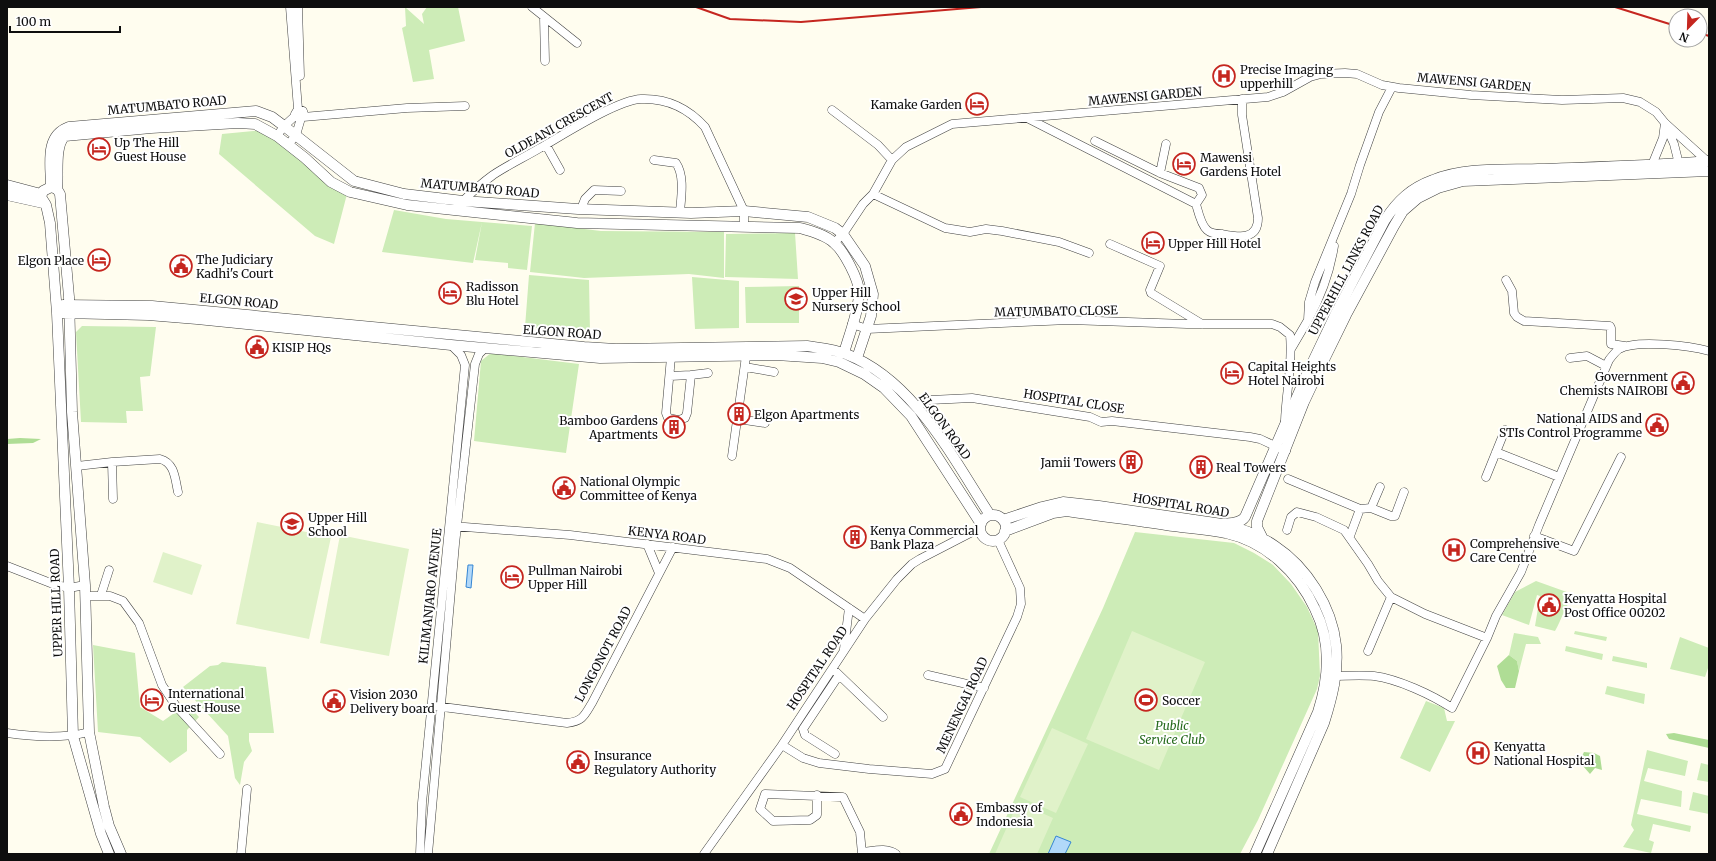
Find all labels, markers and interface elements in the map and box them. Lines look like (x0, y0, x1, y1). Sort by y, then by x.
scale bar (10, 8, 120, 34)
north arrow (1668, 8, 1708, 48)
text: 100 m (16, 14, 51, 29)
text: N (1677, 29, 1691, 45)
place label: Precise Imaging upperhill (1240, 62, 1334, 91)
hospital icon: Precise Imaging upperhill (1211, 63, 1237, 89)
street label: MAWENSI GARDEN (1417, 70, 1532, 95)
street label: MAWENSI GARDEN (1088, 83, 1203, 108)
street label: OLDEANI CRESCENT (502, 88, 617, 161)
hotel icon: Kamake Garden (964, 91, 990, 117)
street label: MATUMBATO ROAD (107, 92, 227, 118)
place label: Kamake Garden (871, 97, 962, 112)
place label: Up The Hill Guest House (114, 135, 186, 164)
hotel icon: Up The Hill Guest House (86, 136, 112, 162)
place label: Mawensi Gardens Hotel (1200, 150, 1282, 179)
hotel icon: Mawensi Gardens Hotel (1171, 151, 1197, 177)
street label: MATUMBATO ROAD (420, 175, 540, 201)
street label: UPPERHILL LINKS ROAD (1305, 202, 1387, 338)
hotel icon: Upper Hill Hotel (1140, 230, 1166, 256)
place label: Upper Hill Hotel (1168, 236, 1261, 251)
hotel icon: Elgon Place (86, 247, 112, 273)
place label: The Judiciary Kadhi's Court (196, 252, 274, 281)
place label: Elgon Place (18, 253, 84, 268)
public building icon: The Judiciary Kadhi's Court (168, 253, 194, 279)
place label: Radisson Blu Hotel (466, 279, 519, 308)
hotel icon: Radisson Blu Hotel (437, 280, 463, 306)
place label: Upper Hill Nursery School (812, 285, 901, 314)
school or university icon: Upper Hill Nursery School (783, 286, 809, 312)
street label: ELGON ROAD (199, 290, 279, 312)
street label: MATUMBATO CLOSE (994, 302, 1118, 320)
street label: ELGON ROAD (522, 322, 602, 342)
public building icon: KISIP HQs (244, 334, 270, 360)
place label: KISIP HQs (272, 340, 331, 355)
place label: Capital Heights Hotel Nairobi (1248, 359, 1336, 388)
hotel icon: Capital Heights Hotel Nairobi (1219, 360, 1245, 386)
place label: Government Chemists NAIROBI (1560, 369, 1668, 398)
public building icon: Government Chemists NAIROBI (1670, 370, 1696, 396)
street label: HOSPITAL CLOSE (1023, 386, 1126, 416)
street label: ELGON ROAD (916, 390, 974, 462)
building icon: Elgon Apartments (726, 401, 752, 427)
place label: Elgon Apartments (754, 407, 859, 422)
place label: National AIDS and STIs Control Programme (1499, 411, 1642, 440)
public building icon: National AIDS and STIs Control Programme (1644, 412, 1670, 438)
place label: Bamboo Gardens Apartments (559, 413, 658, 442)
building icon: Bamboo Gardens Apartments (661, 414, 687, 440)
building icon: Jamii Towers (1118, 449, 1144, 475)
building icon: Real Towers (1188, 454, 1214, 480)
place label: Jamii Towers (1040, 455, 1116, 470)
place label: Real Towers (1216, 460, 1286, 475)
place label: National Olympic Committee of Kenya (580, 474, 697, 503)
public building icon: National Olympic Committee of Kenya (551, 475, 577, 501)
street label: HOSPITAL ROAD (1132, 490, 1230, 520)
place label: Upper Hill School (308, 510, 367, 539)
school or university icon: Upper Hill School (279, 511, 305, 537)
street label: KENYA ROAD (627, 523, 707, 547)
place label: Kenya Commercial Bank Plaza (870, 523, 979, 552)
building icon: Kenya Commercial Bank Plaza (842, 524, 868, 550)
street label: KILIMANJARO AVENUE (415, 527, 445, 665)
place label: Comprehensive Care Centre (1470, 536, 1560, 565)
hospital icon: Comprehensive Care Centre (1441, 537, 1467, 563)
street label: UPPER HILL ROAD (47, 548, 65, 658)
place label: Pullman Nairobi Upper Hill (528, 563, 623, 592)
hotel icon: Pullman Nairobi Upper Hill (499, 564, 525, 590)
place label: Kenyatta Hospital Post Office 00202 (1564, 591, 1667, 620)
public building icon: Kenyatta Hospital Post Office 00202 (1536, 592, 1562, 618)
street label: LONGONOT ROAD (571, 604, 635, 704)
street label: HOSPITAL ROAD (784, 623, 850, 713)
street label: MENENGAI ROAD (933, 655, 991, 755)
place label: International Guest House (168, 686, 245, 715)
hotel icon: International Guest House (139, 687, 165, 713)
place label: Vision 2030 Delivery board (349, 687, 435, 716)
sports icon: Soccer (1133, 687, 1159, 713)
public building icon: Vision 2030 Delivery board (321, 688, 347, 714)
place label: Soccer (1162, 693, 1201, 708)
park label: Public Service Club (1139, 718, 1205, 747)
place label: Kenyatta National Hospital (1494, 739, 1595, 768)
hospital icon: Kenyatta National Hospital (1465, 740, 1491, 766)
place label: Insurance Regulatory Authority (594, 748, 716, 777)
public building icon: Insurance Regulatory Authority (565, 749, 591, 775)
place label: Embassy of Indonesia (976, 800, 1043, 829)
public building icon: Embassy of Indonesia (948, 801, 974, 827)

